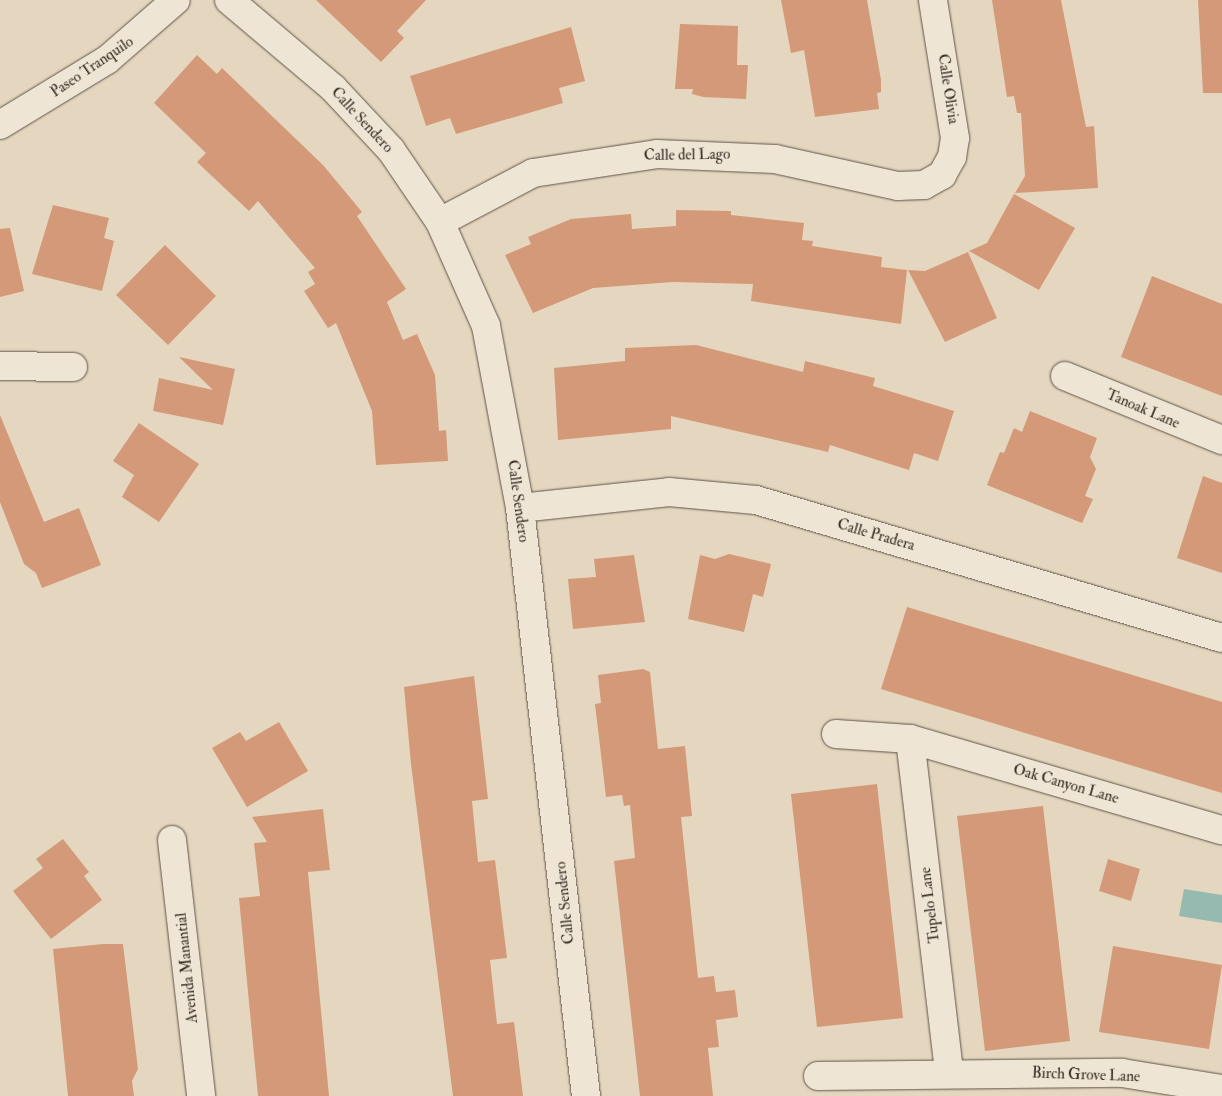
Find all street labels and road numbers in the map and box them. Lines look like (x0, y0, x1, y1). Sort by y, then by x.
street label: Paseo Tranquilo (47, 33, 137, 101)
street label: Calle Olivia (934, 53, 962, 125)
street label: Calle Sendero (327, 84, 397, 156)
street label: Calle del Lago (644, 145, 730, 165)
street label: Tanoak Lane (1104, 385, 1182, 433)
street label: Calle Sendero (503, 459, 533, 543)
street label: Calle Pradera (835, 515, 917, 555)
street label: Oak Canyon Lane (1011, 760, 1121, 808)
street label: Calle Sendero (552, 861, 578, 945)
street label: Tupelo Lane (916, 866, 944, 944)
street label: Avenida Manantial (172, 912, 202, 1024)
street label: Birch Grove Lane (1032, 1064, 1140, 1086)

